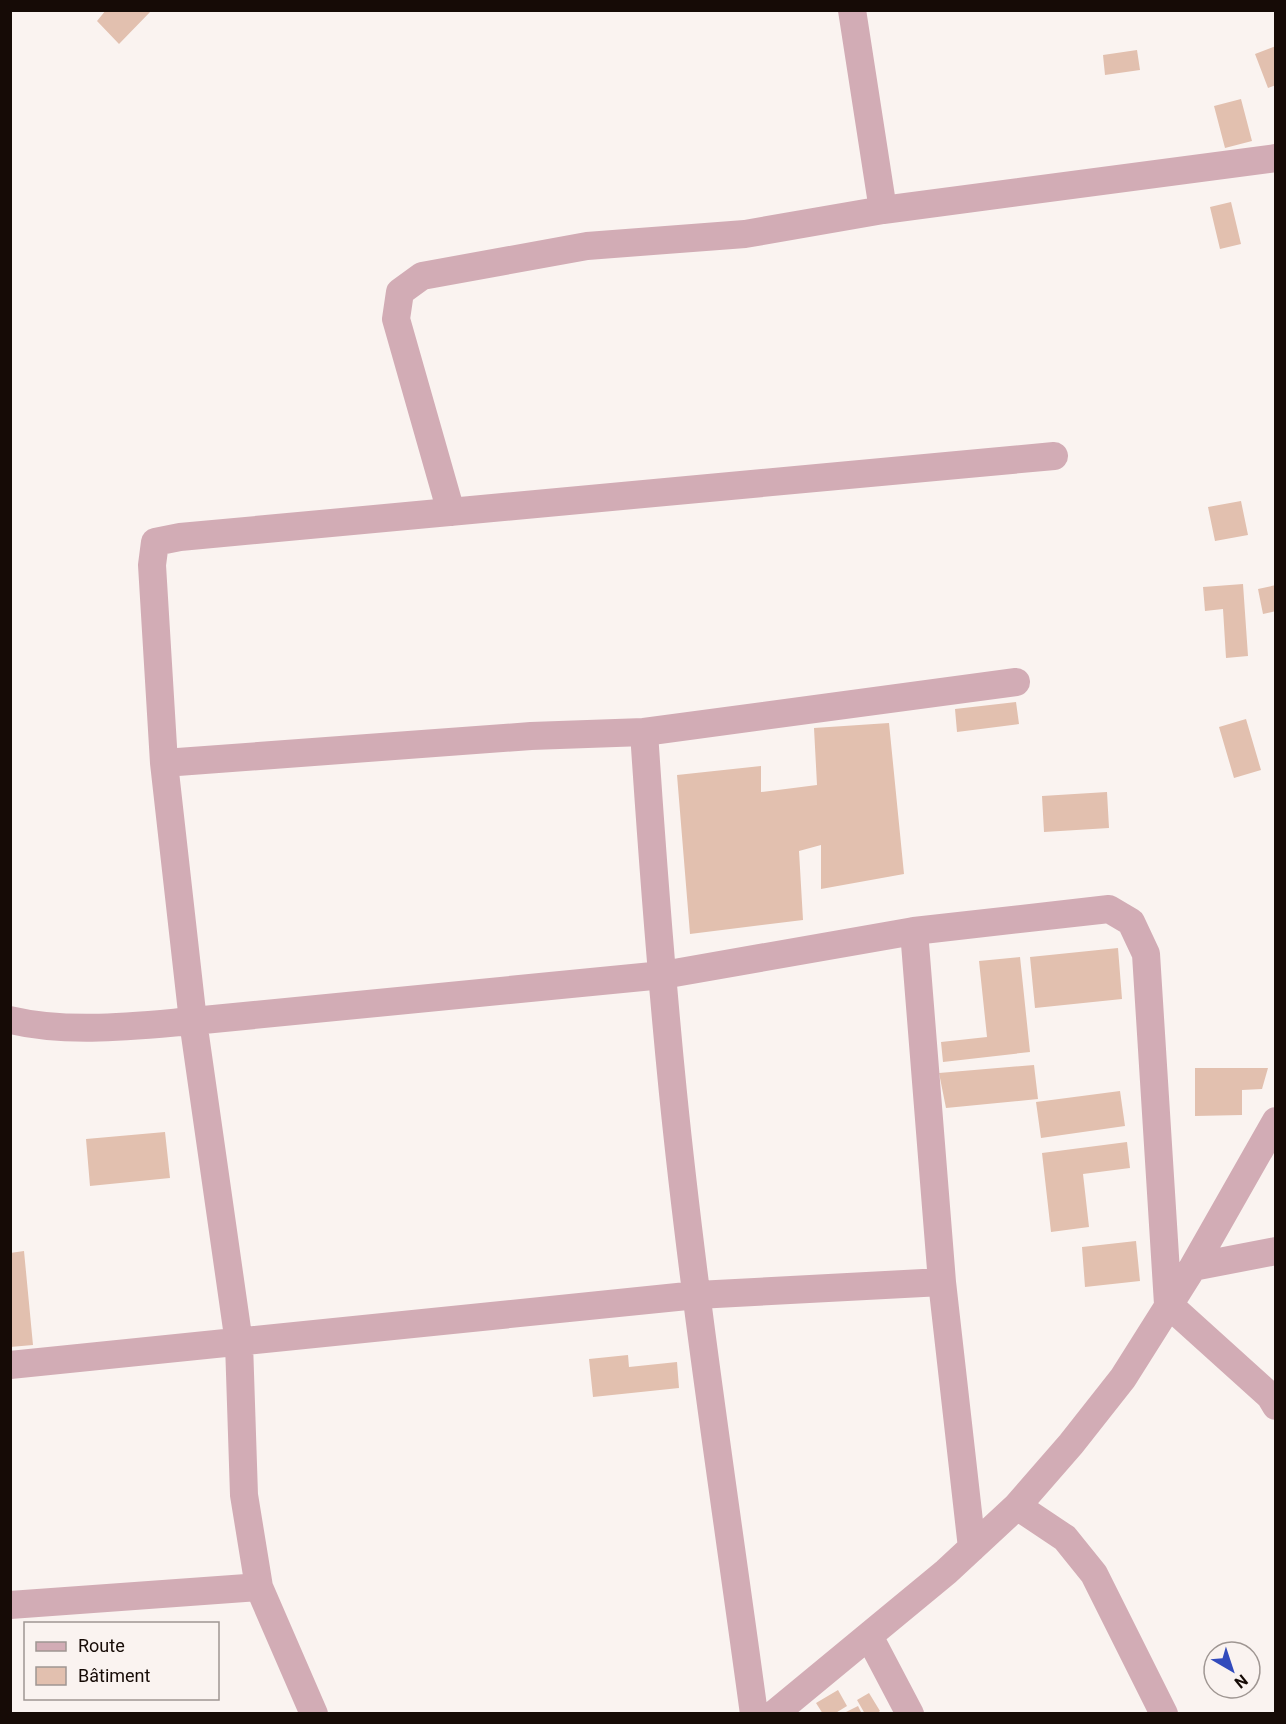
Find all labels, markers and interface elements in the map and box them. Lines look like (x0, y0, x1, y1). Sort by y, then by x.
legend (24, 1622, 219, 1700)
text: Route (78, 1635, 125, 1656)
north arrow (1202, 1640, 1262, 1700)
text: Bâtiment (78, 1665, 151, 1686)
text: N (1231, 1670, 1251, 1692)

